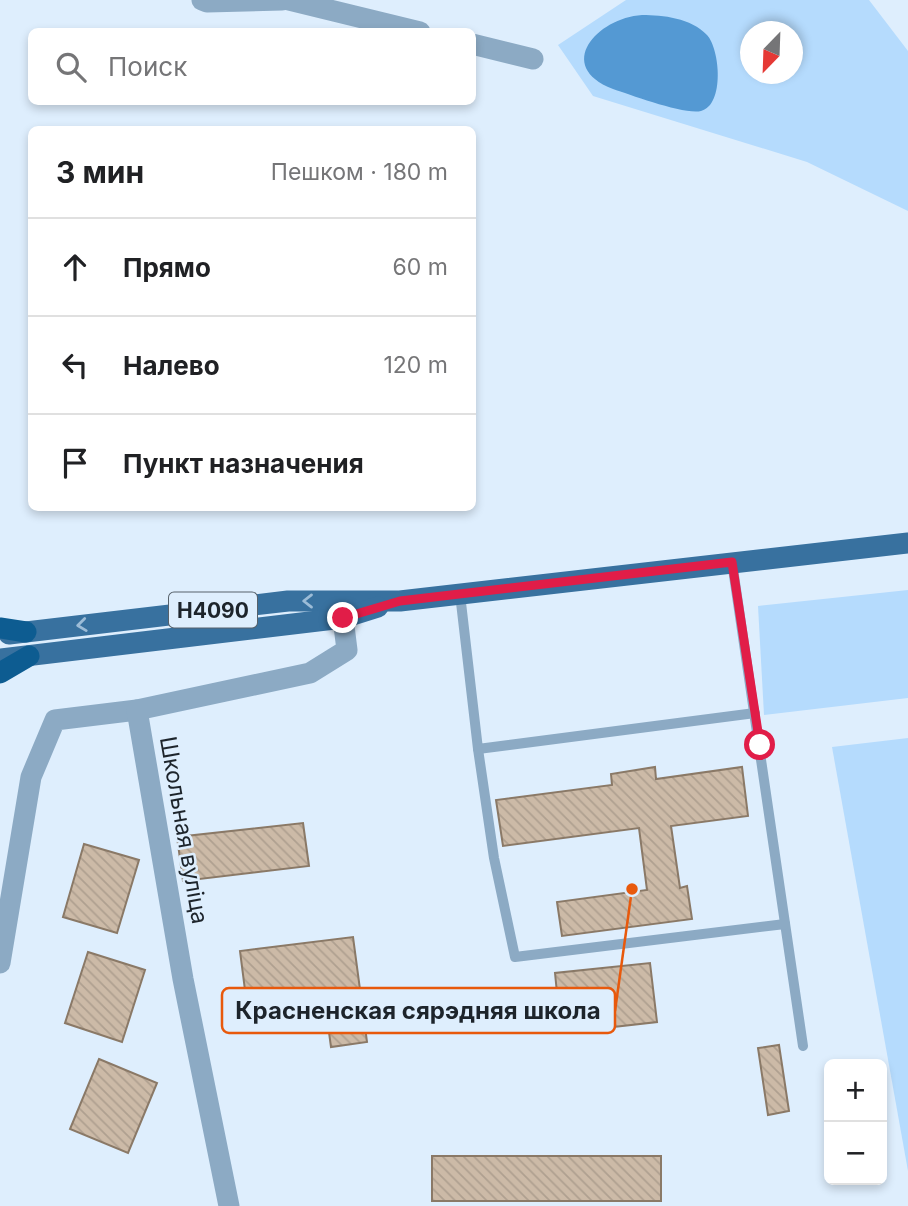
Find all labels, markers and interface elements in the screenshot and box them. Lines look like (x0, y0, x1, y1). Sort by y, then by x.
north arrow (740, 21, 803, 84)
search box (28, 28, 476, 105)
icon: search (52, 48, 90, 86)
text: Поиск (108, 51, 187, 82)
text: 3 мин (56, 154, 144, 190)
text: Пешком · 180 m (271, 158, 448, 186)
icon: ahead (56, 248, 94, 286)
text: Прямо (123, 252, 211, 283)
text: 60 m (393, 253, 448, 281)
icon: left (56, 346, 94, 384)
text: Налево (123, 350, 220, 381)
text: 120 m (383, 351, 448, 379)
icon: arrive (56, 444, 94, 482)
text: Пункт назначения (123, 448, 364, 479)
road number: Н4090 (169, 592, 257, 628)
one-way arrow (302, 593, 312, 609)
route end (327, 602, 358, 633)
one-way arrow (76, 618, 87, 633)
route start (744, 729, 775, 760)
street label: Школьная вуліца (154, 734, 214, 926)
callout: Красненская сярэдняя школа (222, 988, 615, 1033)
text: Красненская сярэдняя школа (235, 996, 601, 1025)
map controls (824, 1059, 887, 1185)
button: + (824, 1059, 887, 1122)
button: − (824, 1122, 887, 1185)

